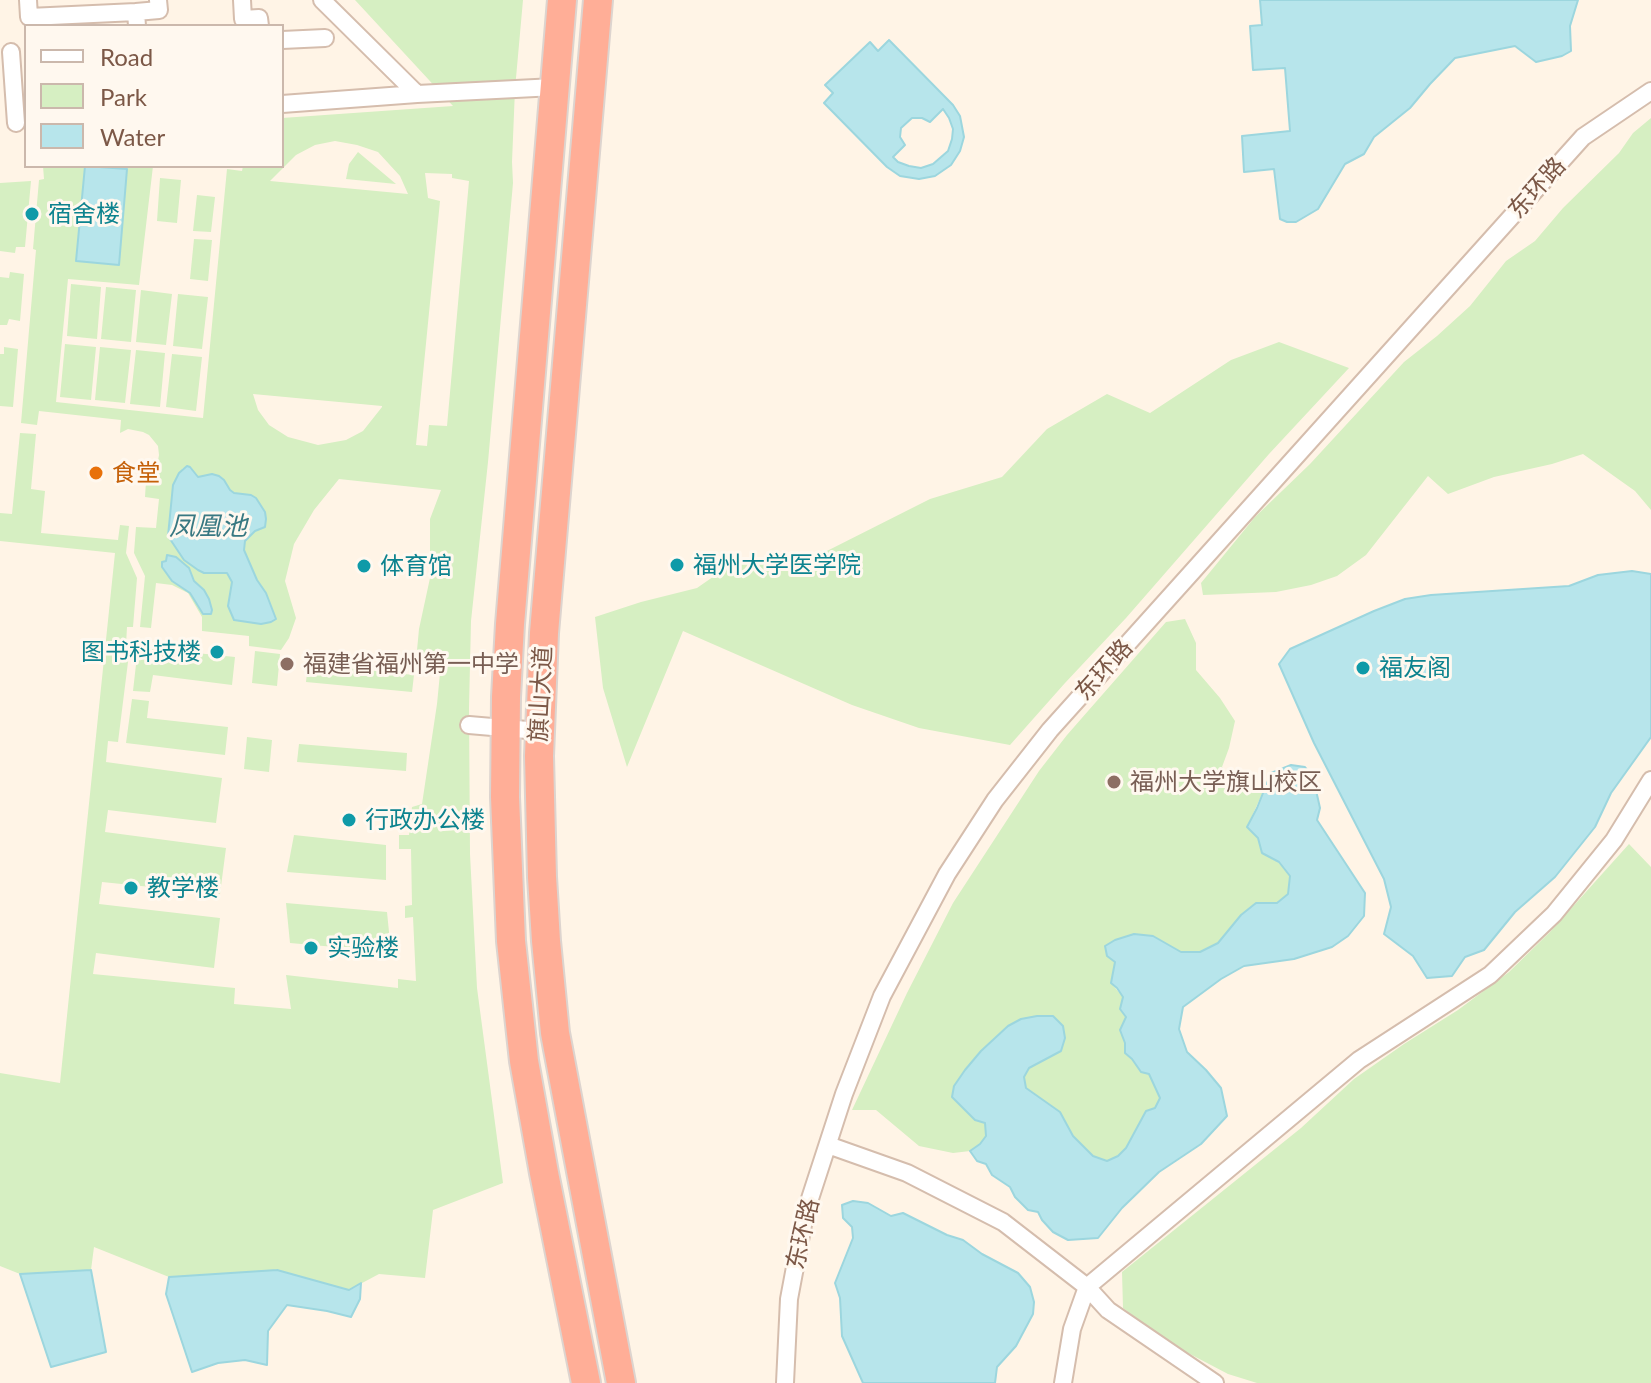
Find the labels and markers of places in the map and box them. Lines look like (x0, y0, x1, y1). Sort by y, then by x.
place label: 宿舍楼 (48, 200, 120, 228)
marker: 宿舍楼 (23, 205, 41, 223)
place label: 食堂 (112, 459, 160, 487)
marker: 食堂 (87, 464, 105, 482)
place label: 福州大学医学院 (693, 551, 861, 579)
place label: 体育馆 (380, 552, 452, 580)
marker: 福州大学医学院 (668, 556, 686, 574)
marker: 体育馆 (355, 557, 373, 575)
place label: 图书科技楼 (81, 638, 201, 666)
marker: 图书科技楼 (208, 643, 226, 661)
place label: 福建省福州第一中学 (303, 650, 519, 678)
place label: 福友阁 (1379, 654, 1451, 682)
marker: 福建省福州第一中学 (278, 655, 296, 673)
marker: 福友阁 (1354, 659, 1372, 677)
place label: 福州大学旗山校区 (1130, 768, 1322, 796)
marker: 福州大学旗山校区 (1105, 773, 1123, 791)
place label: 行政办公楼 (365, 806, 485, 834)
marker: 行政办公楼 (340, 811, 358, 829)
place label: 教学楼 (147, 874, 219, 902)
marker: 教学楼 (122, 879, 140, 897)
place label: 实验楼 (327, 934, 399, 962)
marker: 实验楼 (302, 939, 320, 957)

